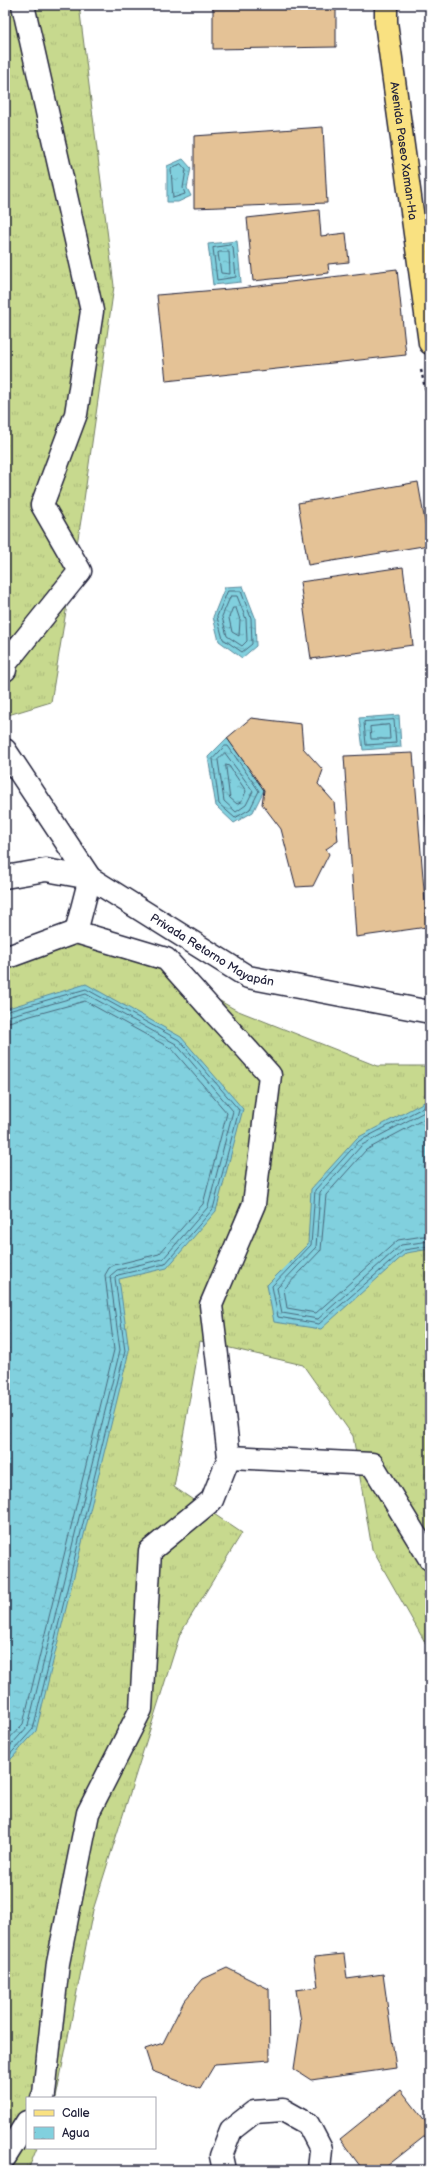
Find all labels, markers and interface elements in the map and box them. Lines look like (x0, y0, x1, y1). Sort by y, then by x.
street label: Avenida Paseo Xaman-Ha (386, 81, 420, 221)
street label: Privada Retorno Mayapán (147, 911, 275, 990)
legend (26, 2097, 156, 2149)
text: Calle (62, 2106, 90, 2121)
text: Agua (62, 2126, 90, 2141)

